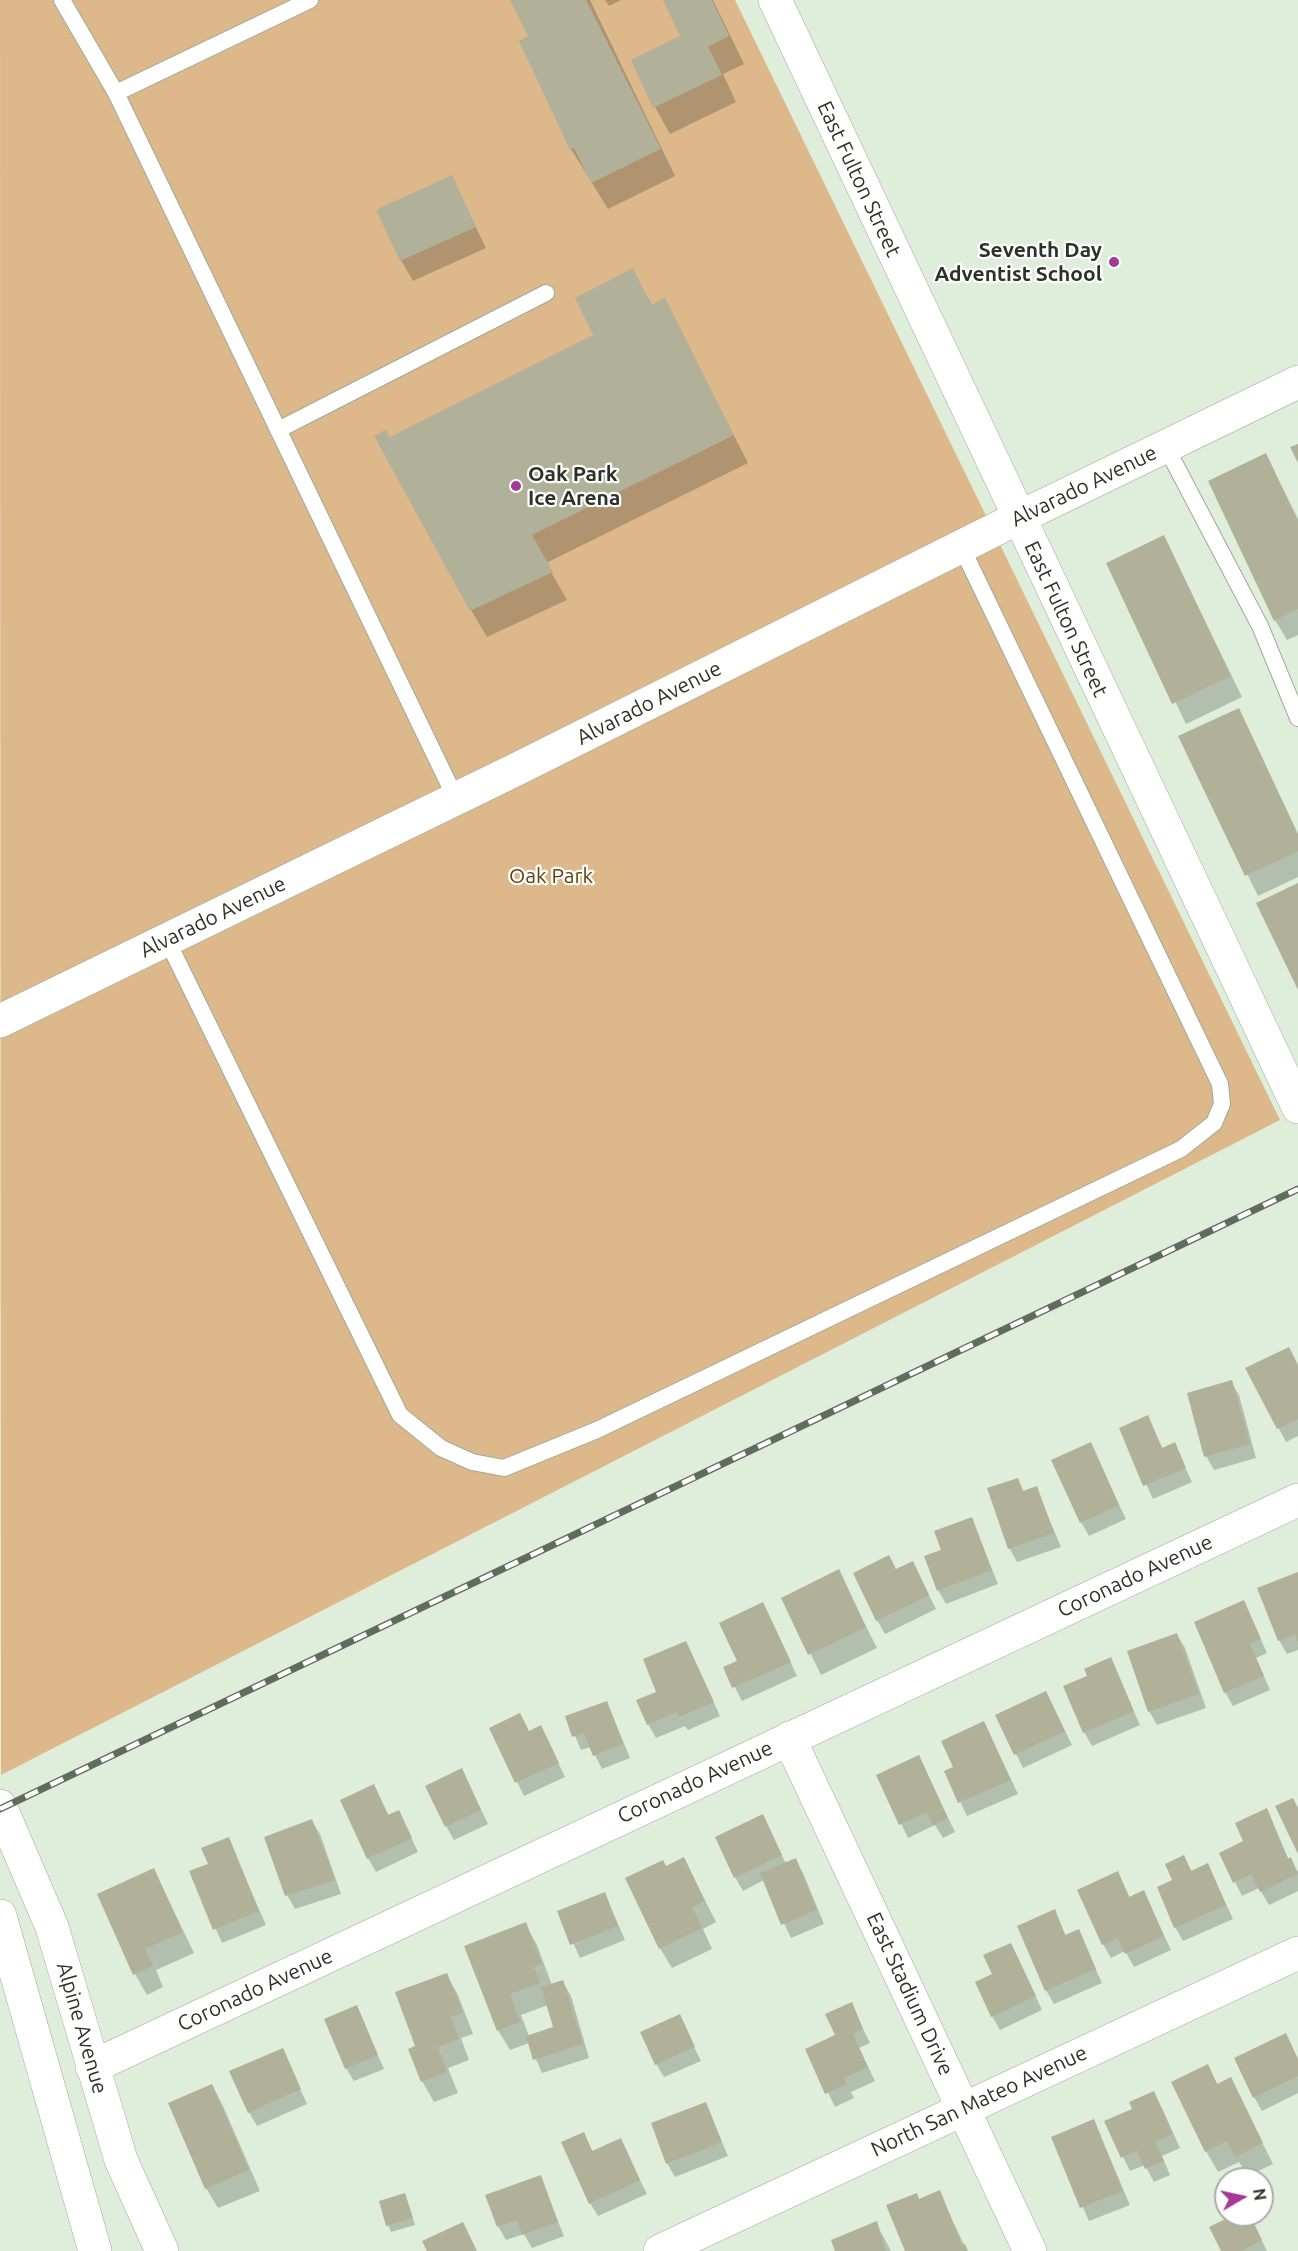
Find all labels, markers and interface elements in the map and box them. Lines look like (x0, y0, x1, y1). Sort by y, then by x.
street label: East Fulton Street (812, 97, 906, 261)
place label: Seventh Day Adventist School (934, 237, 1102, 287)
marker: Seventh Day Adventist School (1107, 255, 1121, 269)
street label: Alvarado Avenue (1007, 440, 1161, 532)
place label: Oak Park Ice Arena (528, 461, 620, 511)
marker: Oak Park Ice Arena (509, 479, 523, 493)
street label: East Fulton Street (1019, 537, 1113, 701)
street label: Alvarado Avenue (572, 656, 726, 750)
park label: Oak Park (509, 863, 593, 889)
street label: Alvarado Avenue (136, 871, 290, 963)
street label: Coronado Avenue (1053, 1529, 1217, 1623)
street label: Coronado Avenue (613, 1735, 777, 1829)
street label: East Stadium Drive (861, 1909, 959, 2079)
street label: Coronado Avenue (173, 1943, 337, 2037)
street label: Alpine Avenue (51, 1959, 113, 2097)
street label: North San Mateo Avenue (867, 2040, 1091, 2162)
north arrow (1214, 2167, 1274, 2227)
text: N (1250, 2187, 1270, 2202)

